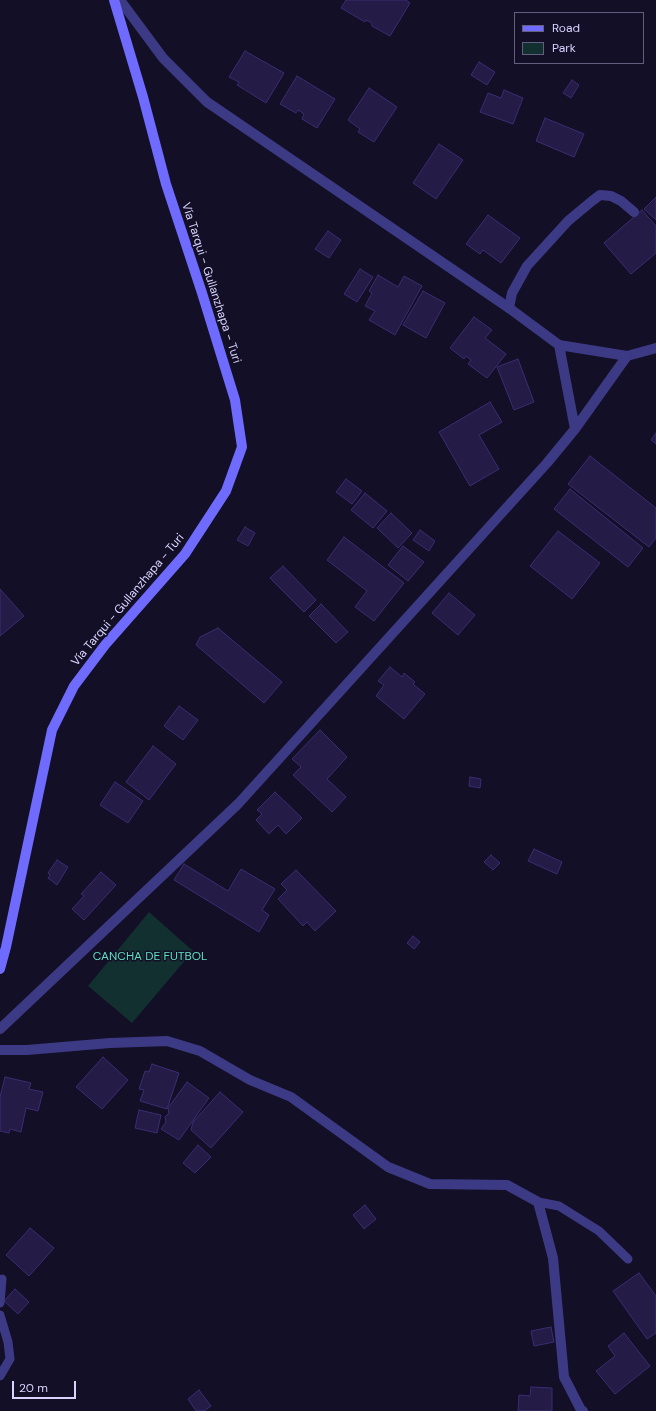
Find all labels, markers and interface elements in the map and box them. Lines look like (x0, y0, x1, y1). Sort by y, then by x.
legend (514, 12, 644, 64)
text: Road (552, 20, 580, 36)
text: Park (552, 40, 576, 56)
street label: Vía Tarqui - Gullanzhapa - Turi (178, 201, 244, 365)
street label: Vía Tarqui - Gullanzhapa - Turi (68, 531, 188, 669)
park label: CANCHA DE FUTBOL (93, 950, 207, 964)
scale bar (14, 1373, 78, 1399)
text: 20 m (19, 1380, 48, 1396)

